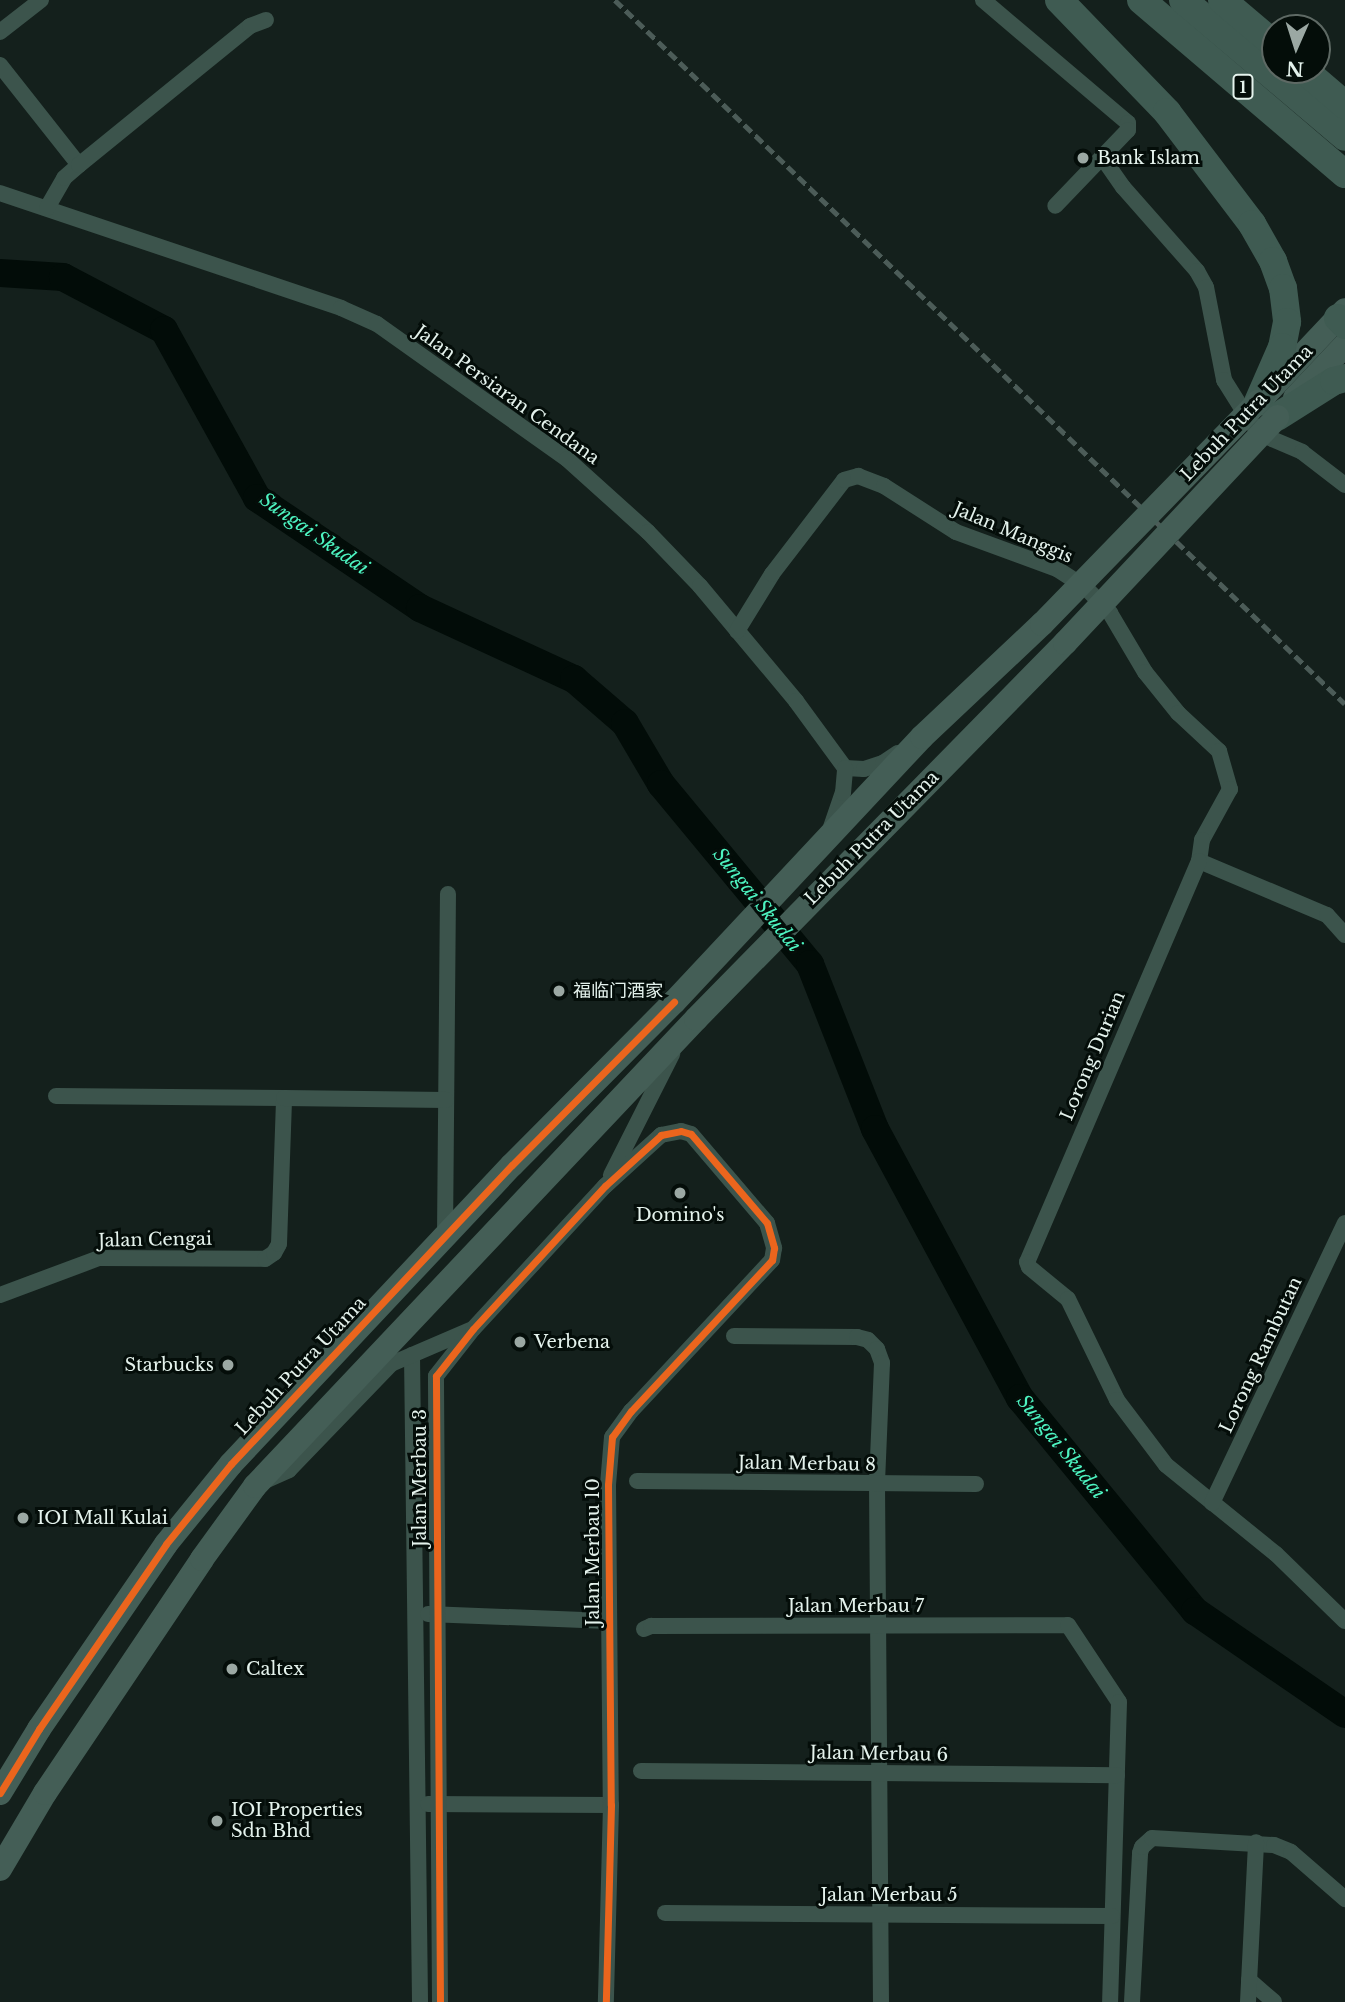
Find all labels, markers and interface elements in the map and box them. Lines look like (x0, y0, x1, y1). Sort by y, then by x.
north arrow (1261, 14, 1331, 84)
text: N (1285, 57, 1305, 80)
road number: 1 (1232, 74, 1254, 100)
place label: Bank Islam (1097, 147, 1200, 169)
marker: Bank Islam (1075, 150, 1091, 166)
street label: Jalan Persiaran Cendana (411, 321, 603, 469)
street label: Lebuh Putra Utama (1176, 340, 1318, 486)
water label: Sungai Skudai (255, 488, 373, 580)
street label: Jalan Manggis (950, 498, 1076, 568)
street label: Lebuh Putra Utama (800, 766, 944, 910)
water label: Sungai Skudai (708, 843, 806, 957)
place label: 福临门酒家 (573, 980, 663, 1002)
marker: 福临门酒家 (551, 983, 567, 999)
street label: Lorong Durian (1056, 988, 1130, 1124)
marker: Domino's (672, 1185, 688, 1201)
place label: Domino's (636, 1204, 724, 1226)
street label: Jalan Cengai (98, 1228, 212, 1252)
street label: Lorong Rambutan (1215, 1273, 1307, 1437)
street label: Lebuh Putra Utama (231, 1293, 371, 1439)
place label: Verbena (534, 1331, 610, 1353)
marker: Verbena (512, 1334, 528, 1350)
place label: Starbucks (124, 1354, 214, 1376)
marker: Starbucks (220, 1357, 236, 1373)
water label: Sungai Skudai (1012, 1390, 1110, 1504)
street label: Jalan Merbau 3 (409, 1409, 431, 1547)
street label: Jalan Merbau 8 (738, 1452, 876, 1476)
street label: Jalan Merbau 10 (582, 1478, 604, 1626)
place label: IOI Mall Kulai (37, 1507, 168, 1529)
marker: IOI Mall Kulai (15, 1510, 31, 1526)
street label: Jalan Merbau 7 (788, 1595, 924, 1617)
place label: Caltex (246, 1658, 304, 1680)
marker: Caltex (224, 1661, 240, 1677)
street label: Jalan Merbau 6 (810, 1742, 948, 1766)
place label: IOI Properties Sdn Bhd (231, 1800, 363, 1842)
marker: IOI Properties Sdn Bhd (209, 1813, 225, 1829)
street label: Jalan Merbau 5 (820, 1884, 958, 1906)

